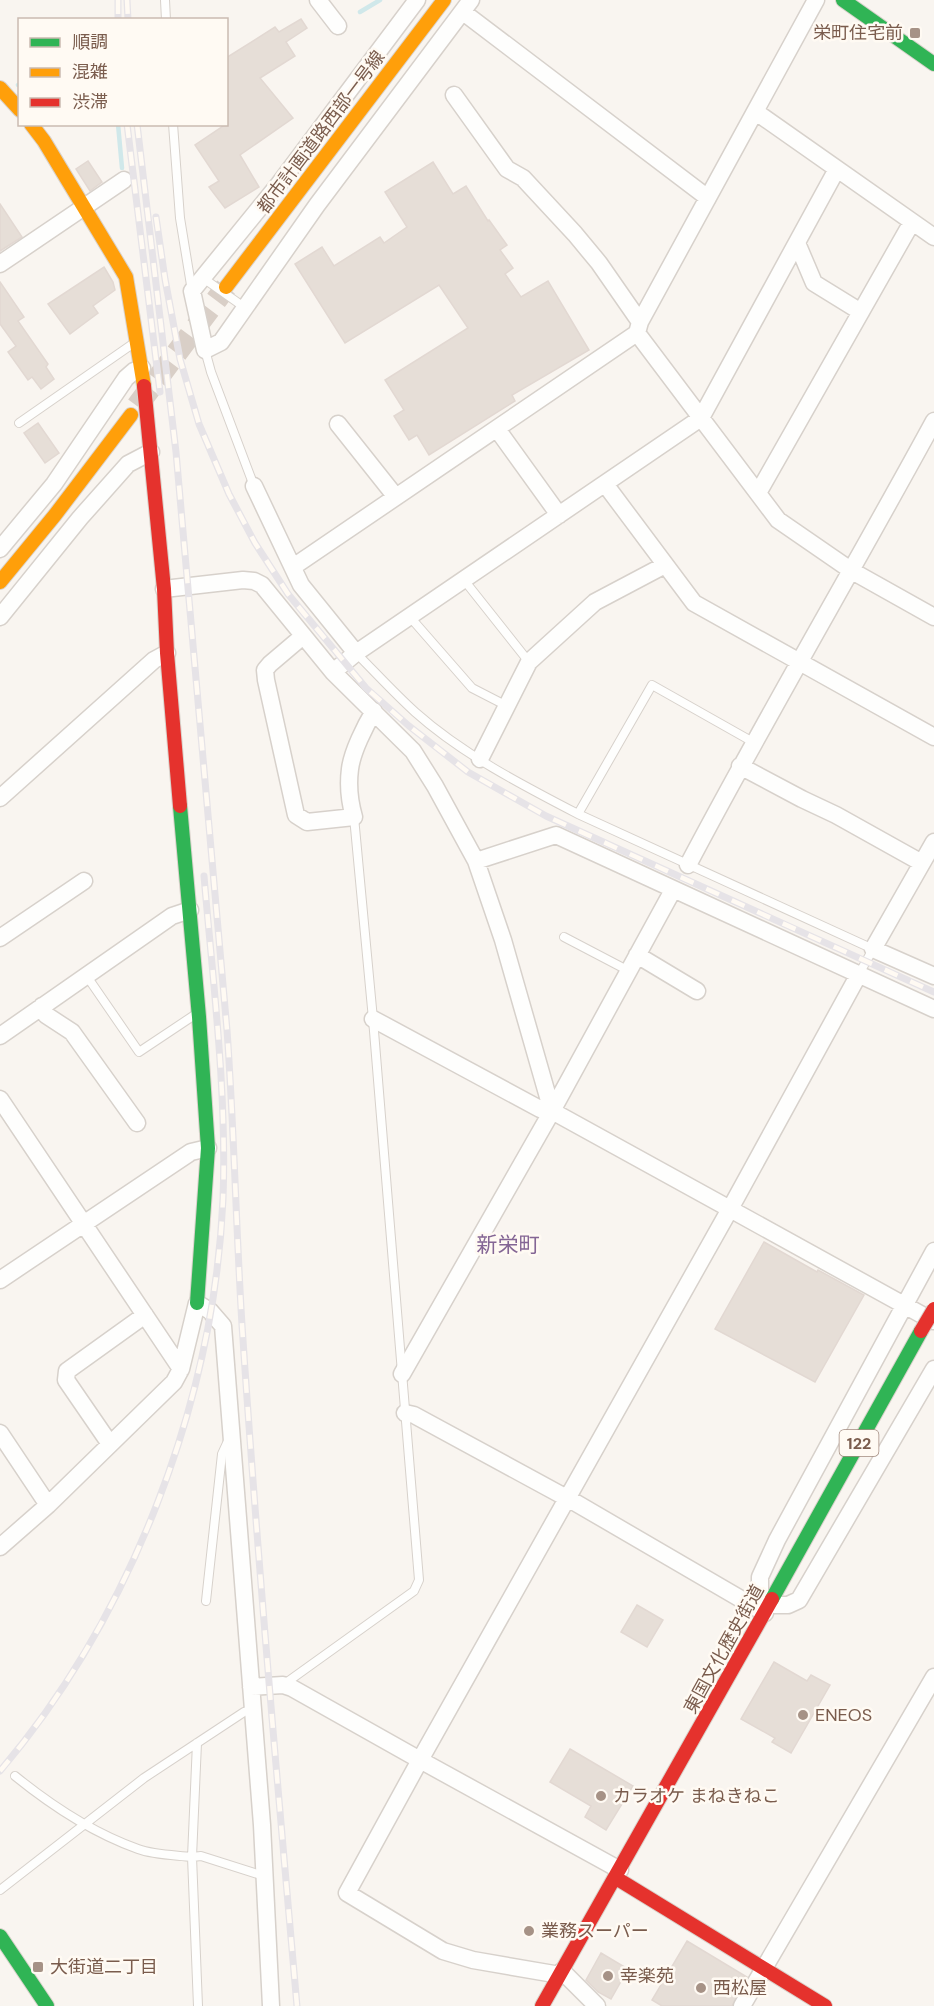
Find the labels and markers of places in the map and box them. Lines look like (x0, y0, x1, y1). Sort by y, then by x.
place label: 栄町住宅前 (813, 21, 903, 45)
marker: 栄町住宅前 (908, 26, 922, 40)
place label: ENEOS (815, 1703, 872, 1727)
marker: ENEOS (796, 1708, 810, 1722)
place label: カラオケ まねきねこ (613, 1784, 780, 1808)
marker: カラオケ まねきねこ (594, 1789, 608, 1803)
place label: 業務スーパー (541, 1919, 649, 1943)
marker: 業務スーパー (522, 1924, 536, 1938)
place label: 大街道二丁目 (50, 1955, 158, 1979)
marker: 大街道二丁目 (31, 1960, 45, 1974)
place label: 幸楽苑 (620, 1964, 674, 1988)
marker: 幸楽苑 (601, 1969, 615, 1983)
place label: 西松屋 (713, 1976, 767, 2000)
marker: 西松屋 (694, 1981, 708, 1995)

